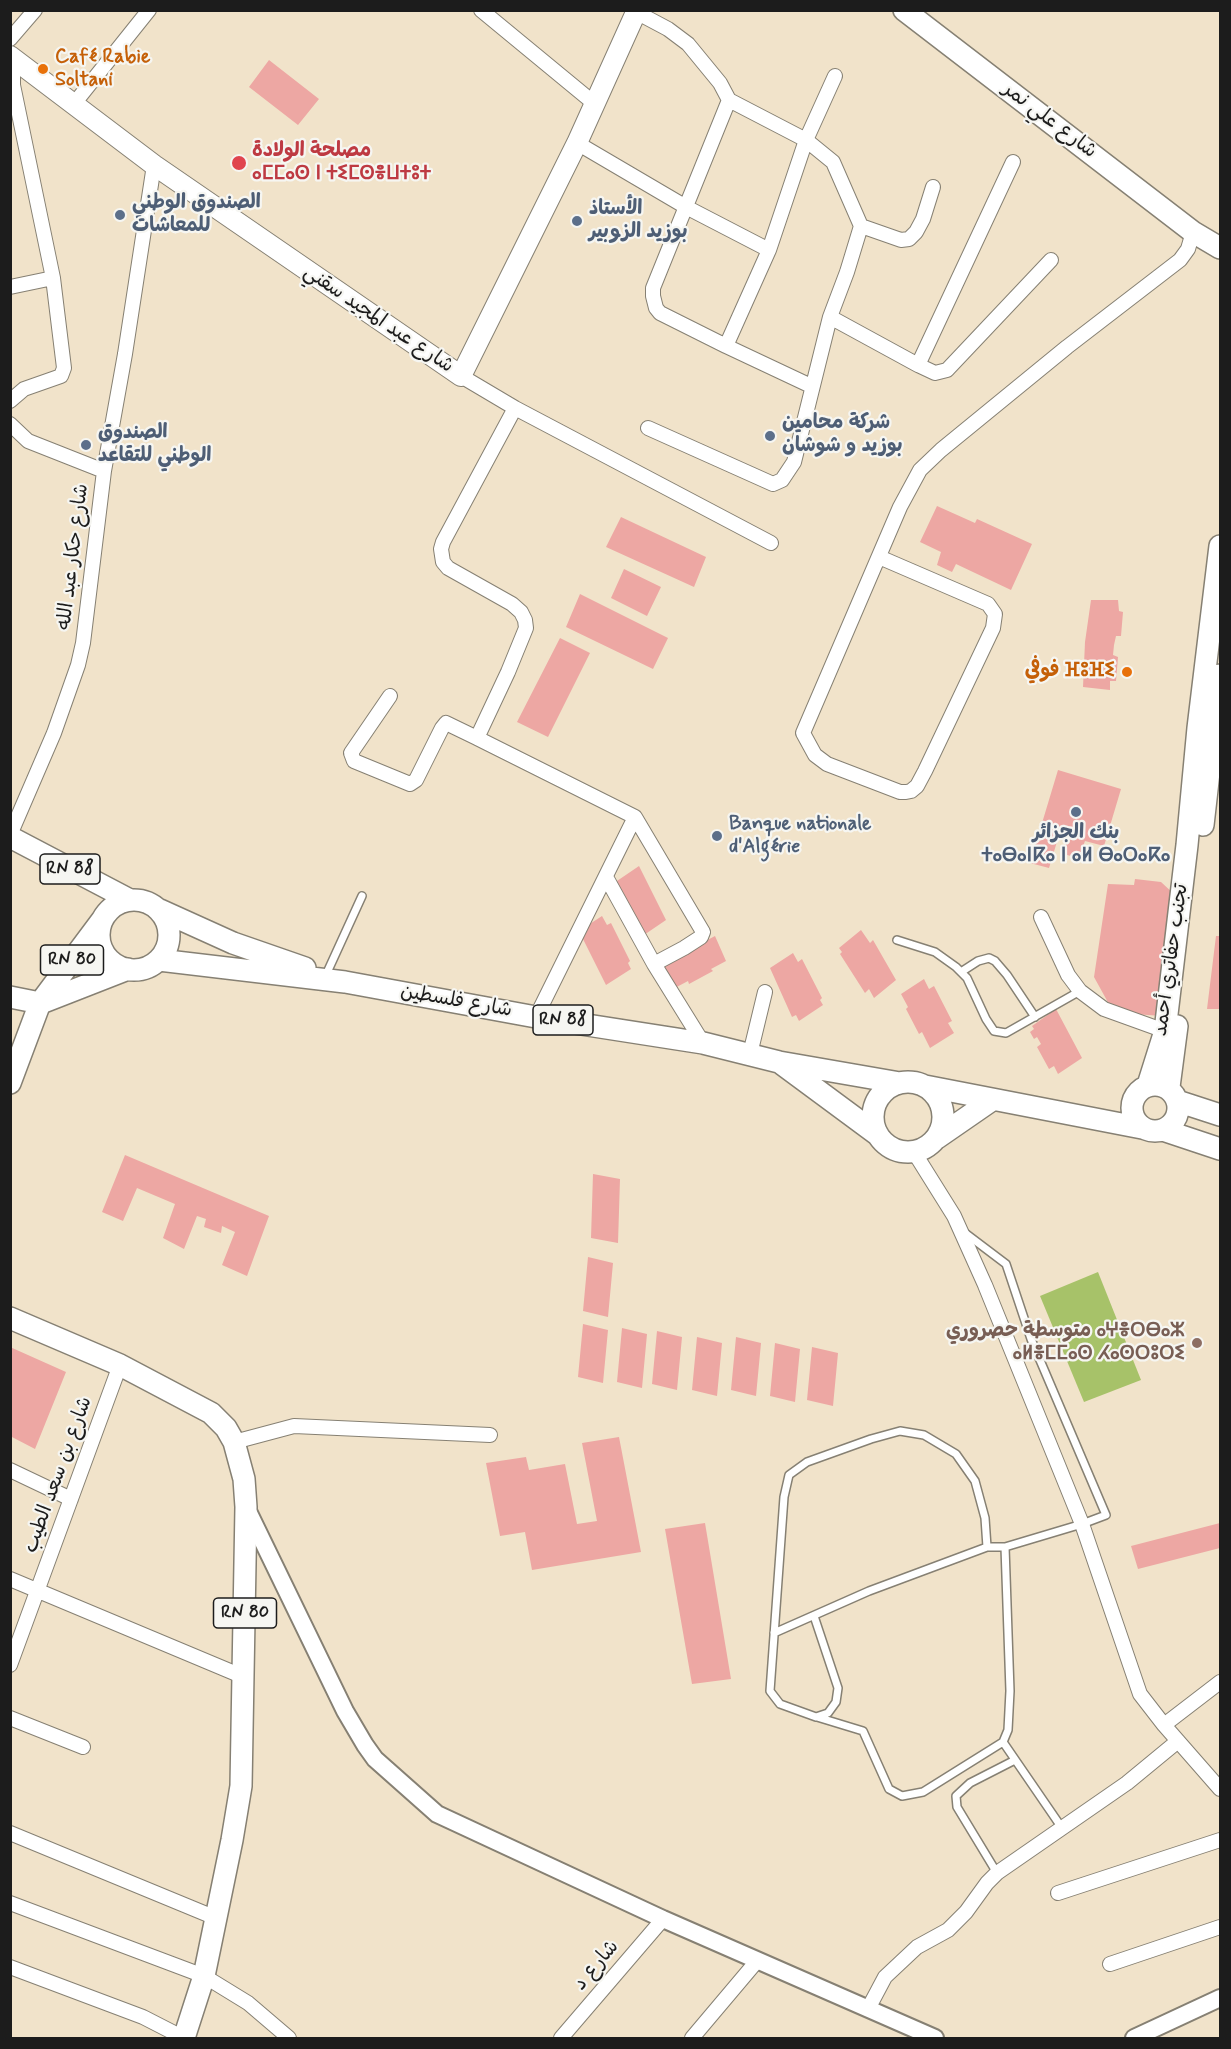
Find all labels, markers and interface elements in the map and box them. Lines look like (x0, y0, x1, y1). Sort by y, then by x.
place label: Café Rabie Soltani (55, 46, 150, 93)
marker: Café Rabie Soltani (36, 62, 50, 76)
street label: شارع علي نمر (997, 78, 1101, 164)
place label: مصلحة الولادة ⴰⵎⵎⴰⵙ ⵏ ⵜⵉⵎⵙⴻⵡⵜⵓⵜ (252, 140, 431, 187)
marker: مصلحة الولادة ⴰⵎⵎⴰⵙ ⵏ ⵜⵉⵎⵙⴻⵡⵜⵓⵜ (230, 154, 248, 172)
place label: الصندوق الوطني للمعاشات (132, 192, 261, 239)
place label: الأستاذ بوزيد الزوبير (589, 198, 687, 245)
marker: الصندوق الوطني للمعاشات (113, 208, 127, 222)
marker: الأستاذ بوزيد الزوبير (570, 214, 584, 228)
street label: شارع عبد المجيد سقني (298, 261, 458, 379)
place label: شركة محامين بوزيد و شوشان (782, 412, 903, 459)
place label: الصندوق الوطني للتقاعد (98, 422, 211, 469)
marker: شركة محامين بوزيد و شوشان (763, 429, 777, 443)
marker: الصندوق الوطني للتقاعد (79, 438, 93, 452)
street label: شارع حكار عبد الله (53, 482, 95, 632)
place label: فوفي ⴼⵓⴼⵉ (1025, 660, 1115, 684)
marker: فوفي ⴼⵓⴼⵉ (1120, 665, 1134, 679)
marker: بنك الجزائر ⵜⴰⴱⴰⵏⴽⴰ ⵏ ⴰⵍ ⴱⴰⵔⴰⴽⴰ (1069, 805, 1083, 819)
place label: Banque nationale d'Algérie (729, 813, 872, 860)
place label: بنك الجزائر ⵜⴰⴱⴰⵏⴽⴰ ⵏ ⴰⵍ ⴱⴰⵔⴰⴽⴰ (982, 822, 1170, 869)
marker: Banque nationale d'Algérie (710, 829, 724, 843)
road number: RN 88 (40, 854, 100, 884)
street label: تجنب حفاتري أحمد (1149, 882, 1195, 1038)
road number: RN 80 (40, 945, 104, 975)
street label: شارع فلسطين (398, 980, 514, 1024)
road number: RN 88 (533, 1005, 593, 1035)
place label: متوسطة حصروري ⴰⵖⴻⵔⴱⴰⵣ ⴰⵍⴻⵎⵎⴰⵙ ⵃⴰⵙⵔⵓⵔⵉ (946, 1320, 1185, 1367)
marker: متوسطة حصروري ⴰⵖⴻⵔⴱⴰⵣ ⴰⵍⴻⵎⵎⴰⵙ ⵃⴰⵙⵔⵓⵔⵉ (1190, 1336, 1204, 1350)
street label: شارع بن سعد الطيب (20, 1394, 98, 1556)
road number: RN 80 (214, 1598, 276, 1628)
street label: شارع د (569, 1936, 625, 1996)

